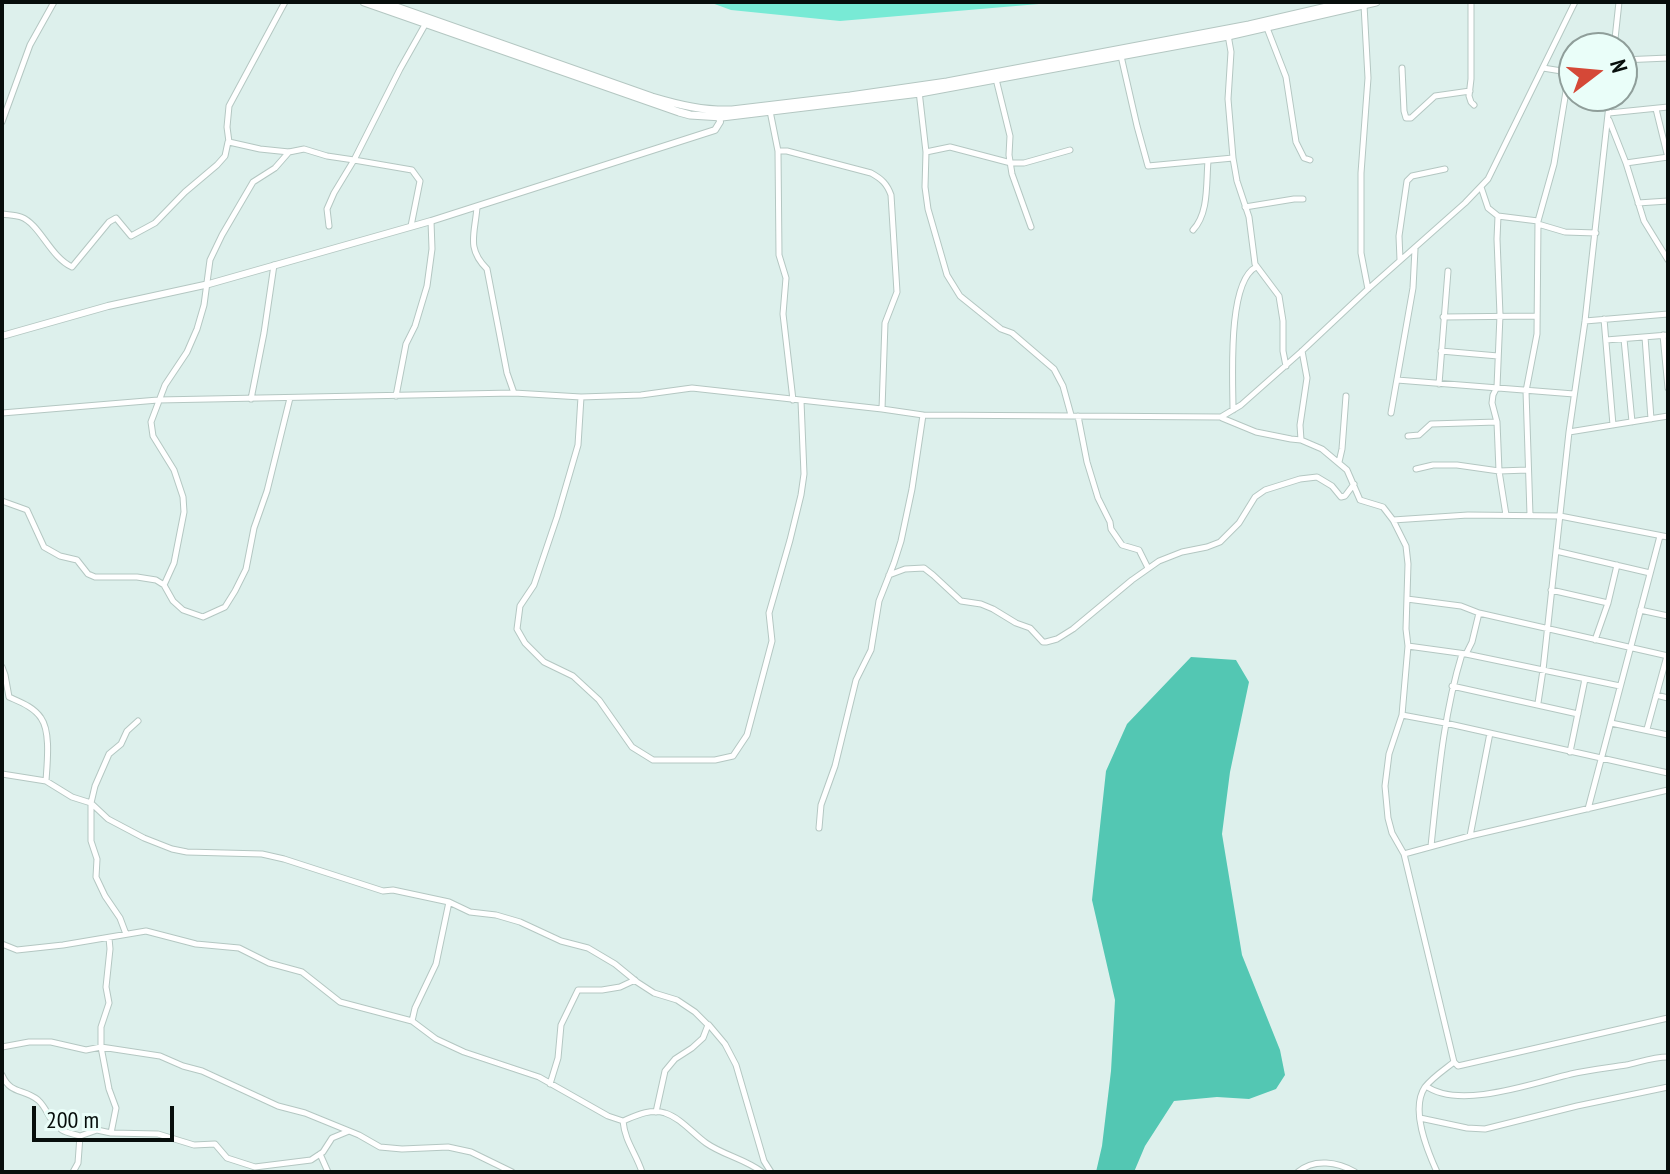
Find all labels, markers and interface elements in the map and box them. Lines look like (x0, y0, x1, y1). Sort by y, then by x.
north arrow (1558, 32, 1638, 112)
text: N (1604, 56, 1634, 76)
scale bar (36, 1090, 178, 1140)
text: 200 m (46, 1104, 99, 1135)

